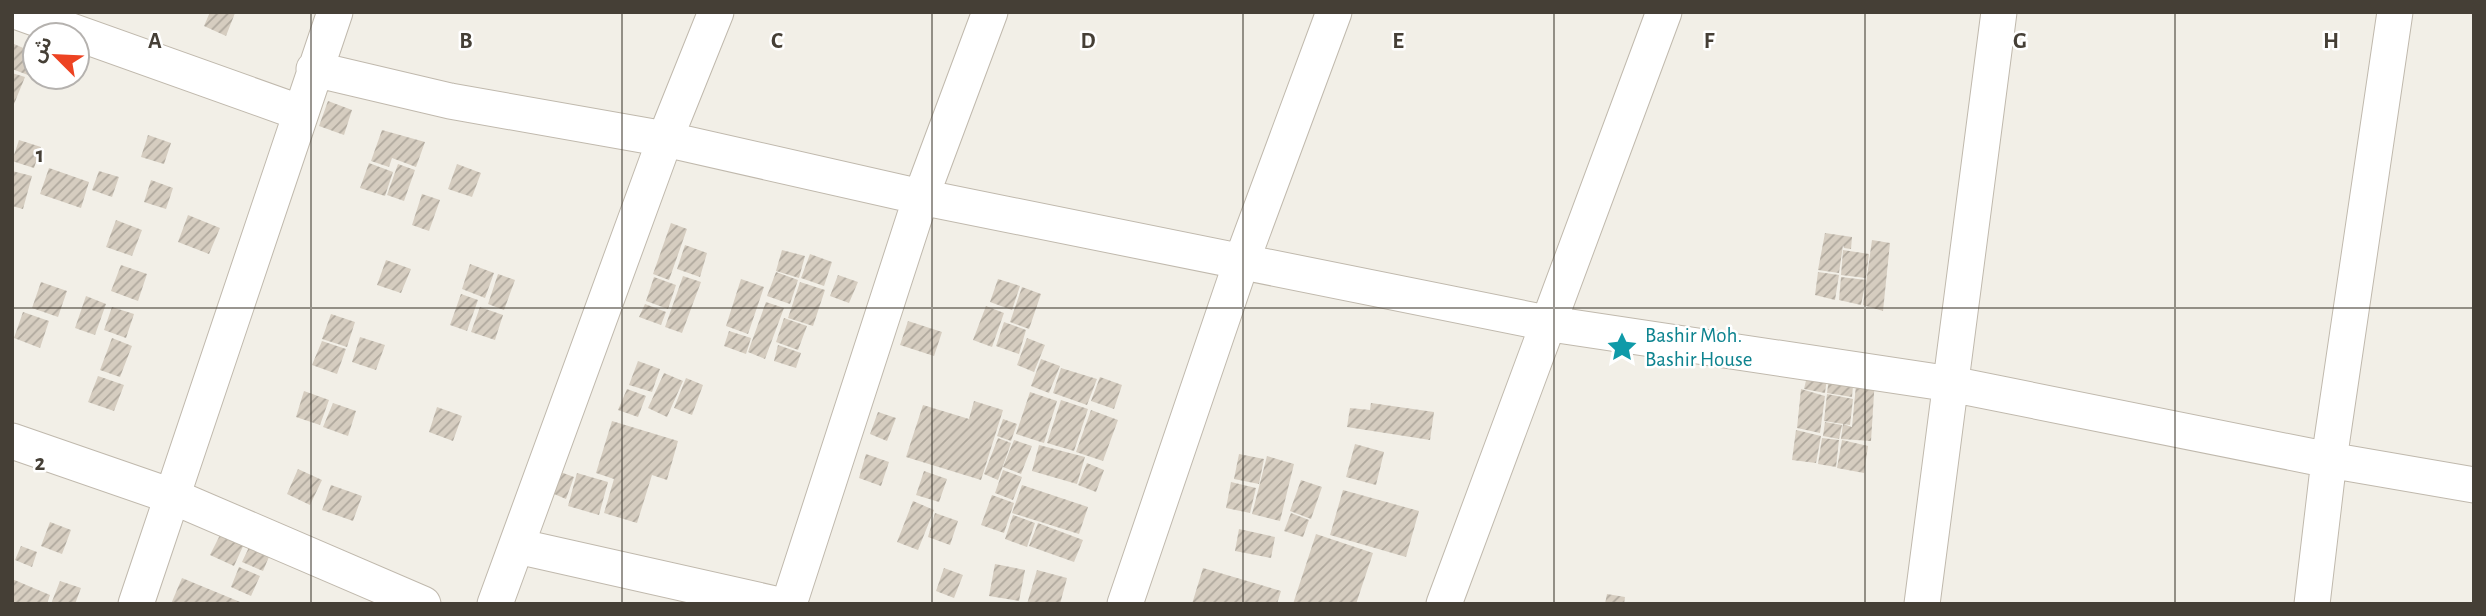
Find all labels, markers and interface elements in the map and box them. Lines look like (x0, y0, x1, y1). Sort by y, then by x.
north arrow (21, 21, 91, 91)
text: A (148, 30, 162, 53)
text: B (459, 30, 473, 53)
text: C (771, 30, 783, 53)
text: D (1080, 30, 1096, 53)
text: E (1392, 30, 1404, 53)
text: F (1704, 30, 1715, 53)
text: G (2013, 30, 2027, 53)
text: H (2323, 30, 2339, 53)
text: ش (28, 34, 56, 65)
text: 1 (36, 144, 44, 167)
place label: Bashir Moh. Bashir House (1645, 325, 1752, 370)
place icon: Bashir Moh. Bashir House (1605, 330, 1639, 364)
text: 2 (35, 452, 46, 475)

